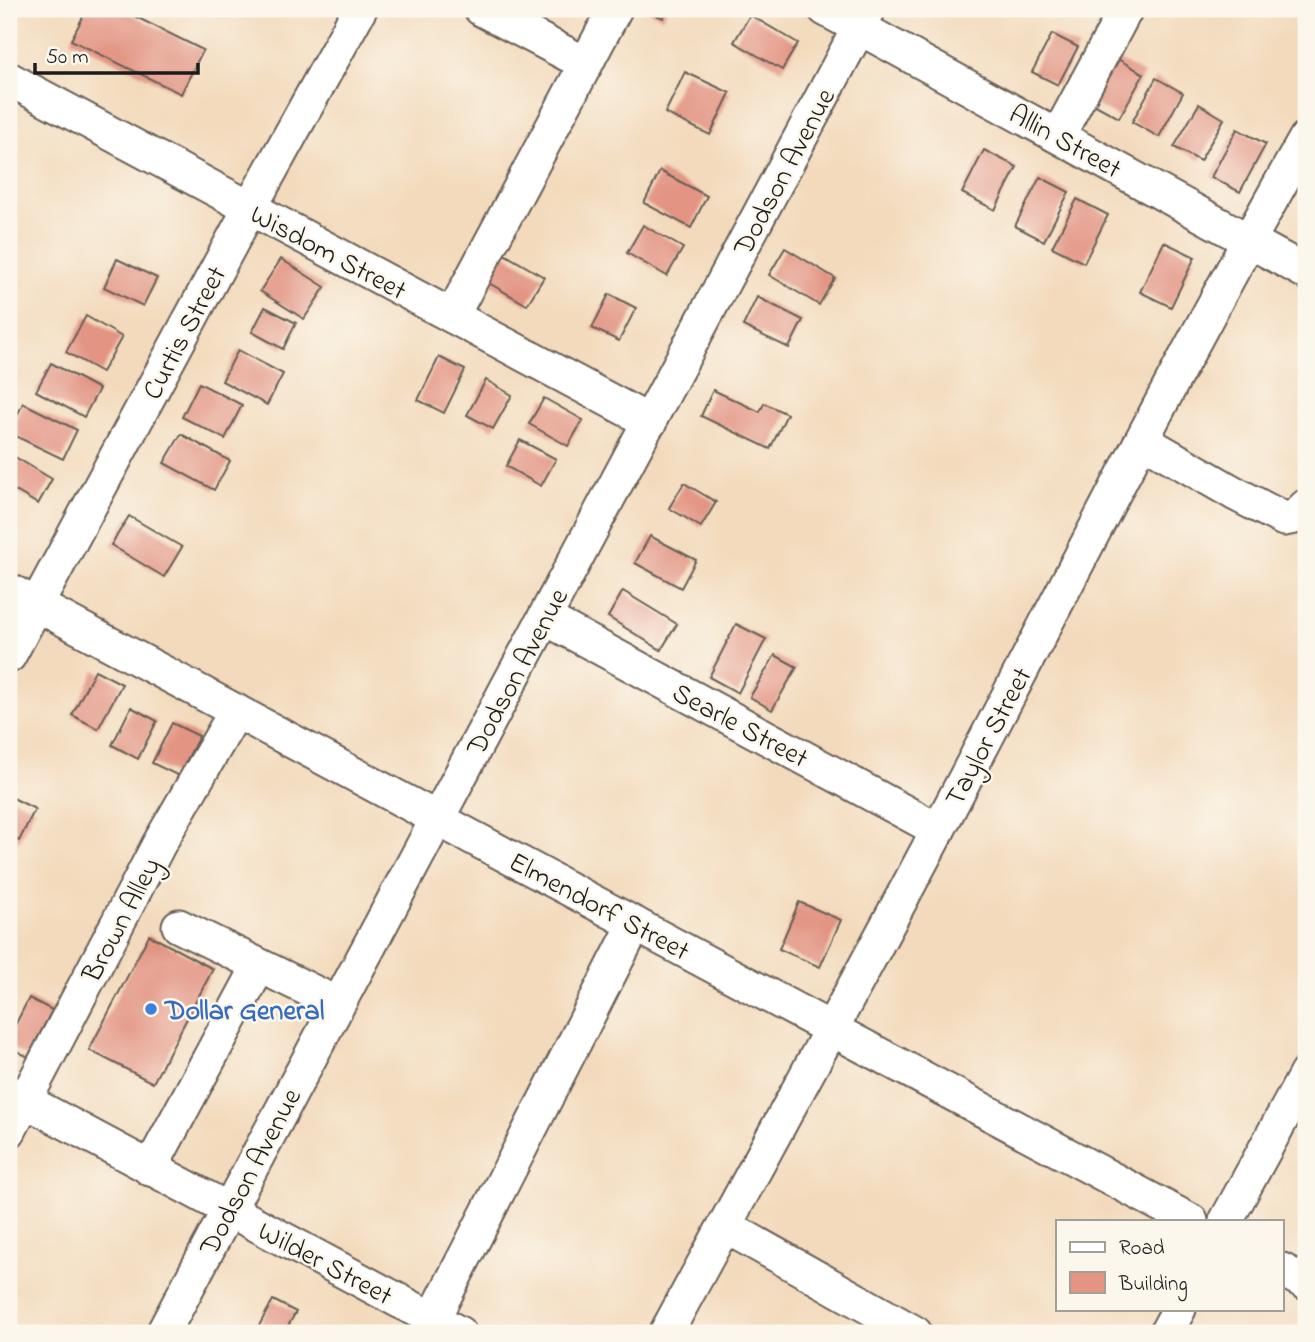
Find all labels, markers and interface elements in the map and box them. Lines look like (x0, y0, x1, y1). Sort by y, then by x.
scale bar (35, 32, 198, 76)
text: 50 m (46, 43, 89, 73)
street label: Dodson Avenue (724, 81, 848, 264)
street label: Allin Street (1001, 95, 1128, 191)
street label: Wisdom Street (242, 196, 413, 313)
street label: Curtis Street (134, 259, 239, 408)
street label: Dodson Avenue (457, 581, 581, 764)
street label: Taylor Street (936, 661, 1044, 814)
street label: Searle Street (664, 674, 815, 780)
street label: Elmendorf Street (501, 843, 696, 973)
street label: Brown Alley (73, 851, 173, 991)
place label: Dollar General (163, 992, 325, 1033)
marker: Dollar General (143, 1001, 159, 1017)
street label: Dodson Avenue (190, 1081, 314, 1264)
street label: Wilder Street (250, 1212, 399, 1318)
legend (1056, 1220, 1284, 1310)
text: Road (1119, 1234, 1165, 1264)
text: Building (1118, 1270, 1188, 1302)

